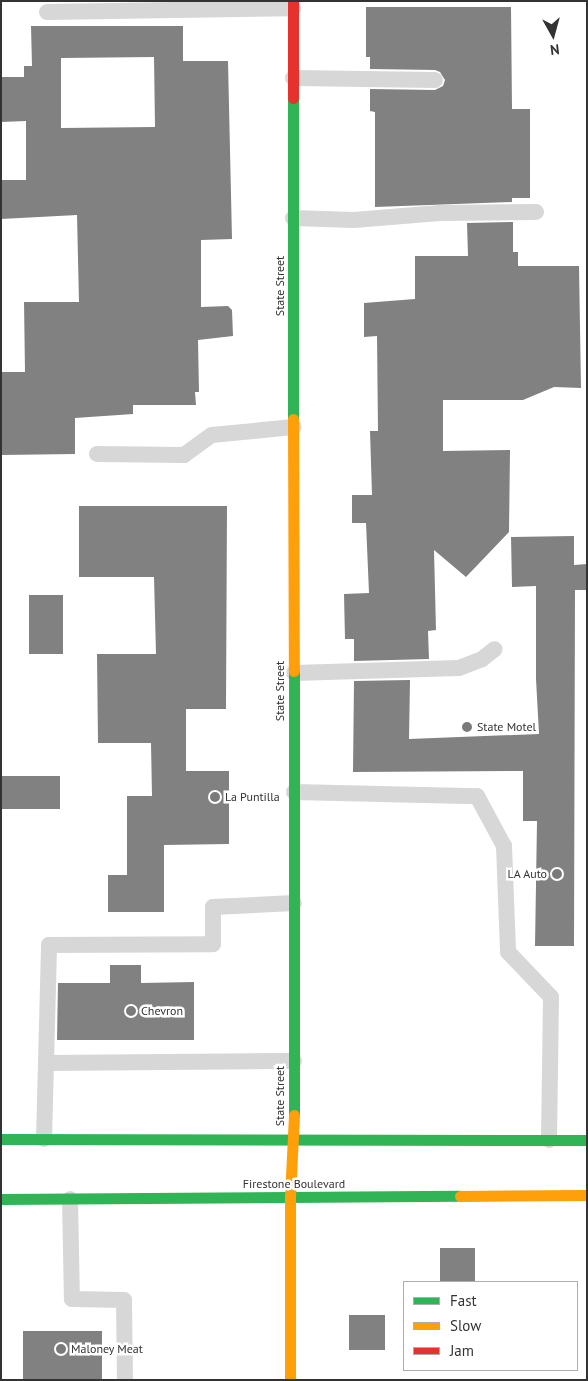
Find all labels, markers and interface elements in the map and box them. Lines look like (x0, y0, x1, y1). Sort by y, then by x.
north arrow (528, 10, 578, 60)
text: N (549, 40, 560, 59)
street label: State Street (273, 256, 287, 316)
street label: State Street (273, 661, 287, 721)
place label: State Motel (477, 720, 536, 734)
marker: State Motel (461, 721, 473, 733)
place label: La Puntilla (225, 790, 280, 804)
marker: La Puntilla (209, 791, 221, 803)
place label: LA Auto (507, 867, 547, 881)
marker: LA Auto (551, 868, 563, 880)
place label: Chevron (141, 1004, 183, 1018)
marker: Chevron (125, 1005, 137, 1017)
street label: State Street (273, 1066, 287, 1126)
street label: Firestone Boulevard (243, 1177, 345, 1191)
legend (403, 1281, 578, 1371)
text: Fast (450, 1291, 477, 1310)
text: Slow (450, 1316, 481, 1335)
text: Jam (450, 1341, 474, 1360)
place label: Maloney Meat (71, 1342, 143, 1356)
marker: Maloney Meat (55, 1343, 67, 1355)

